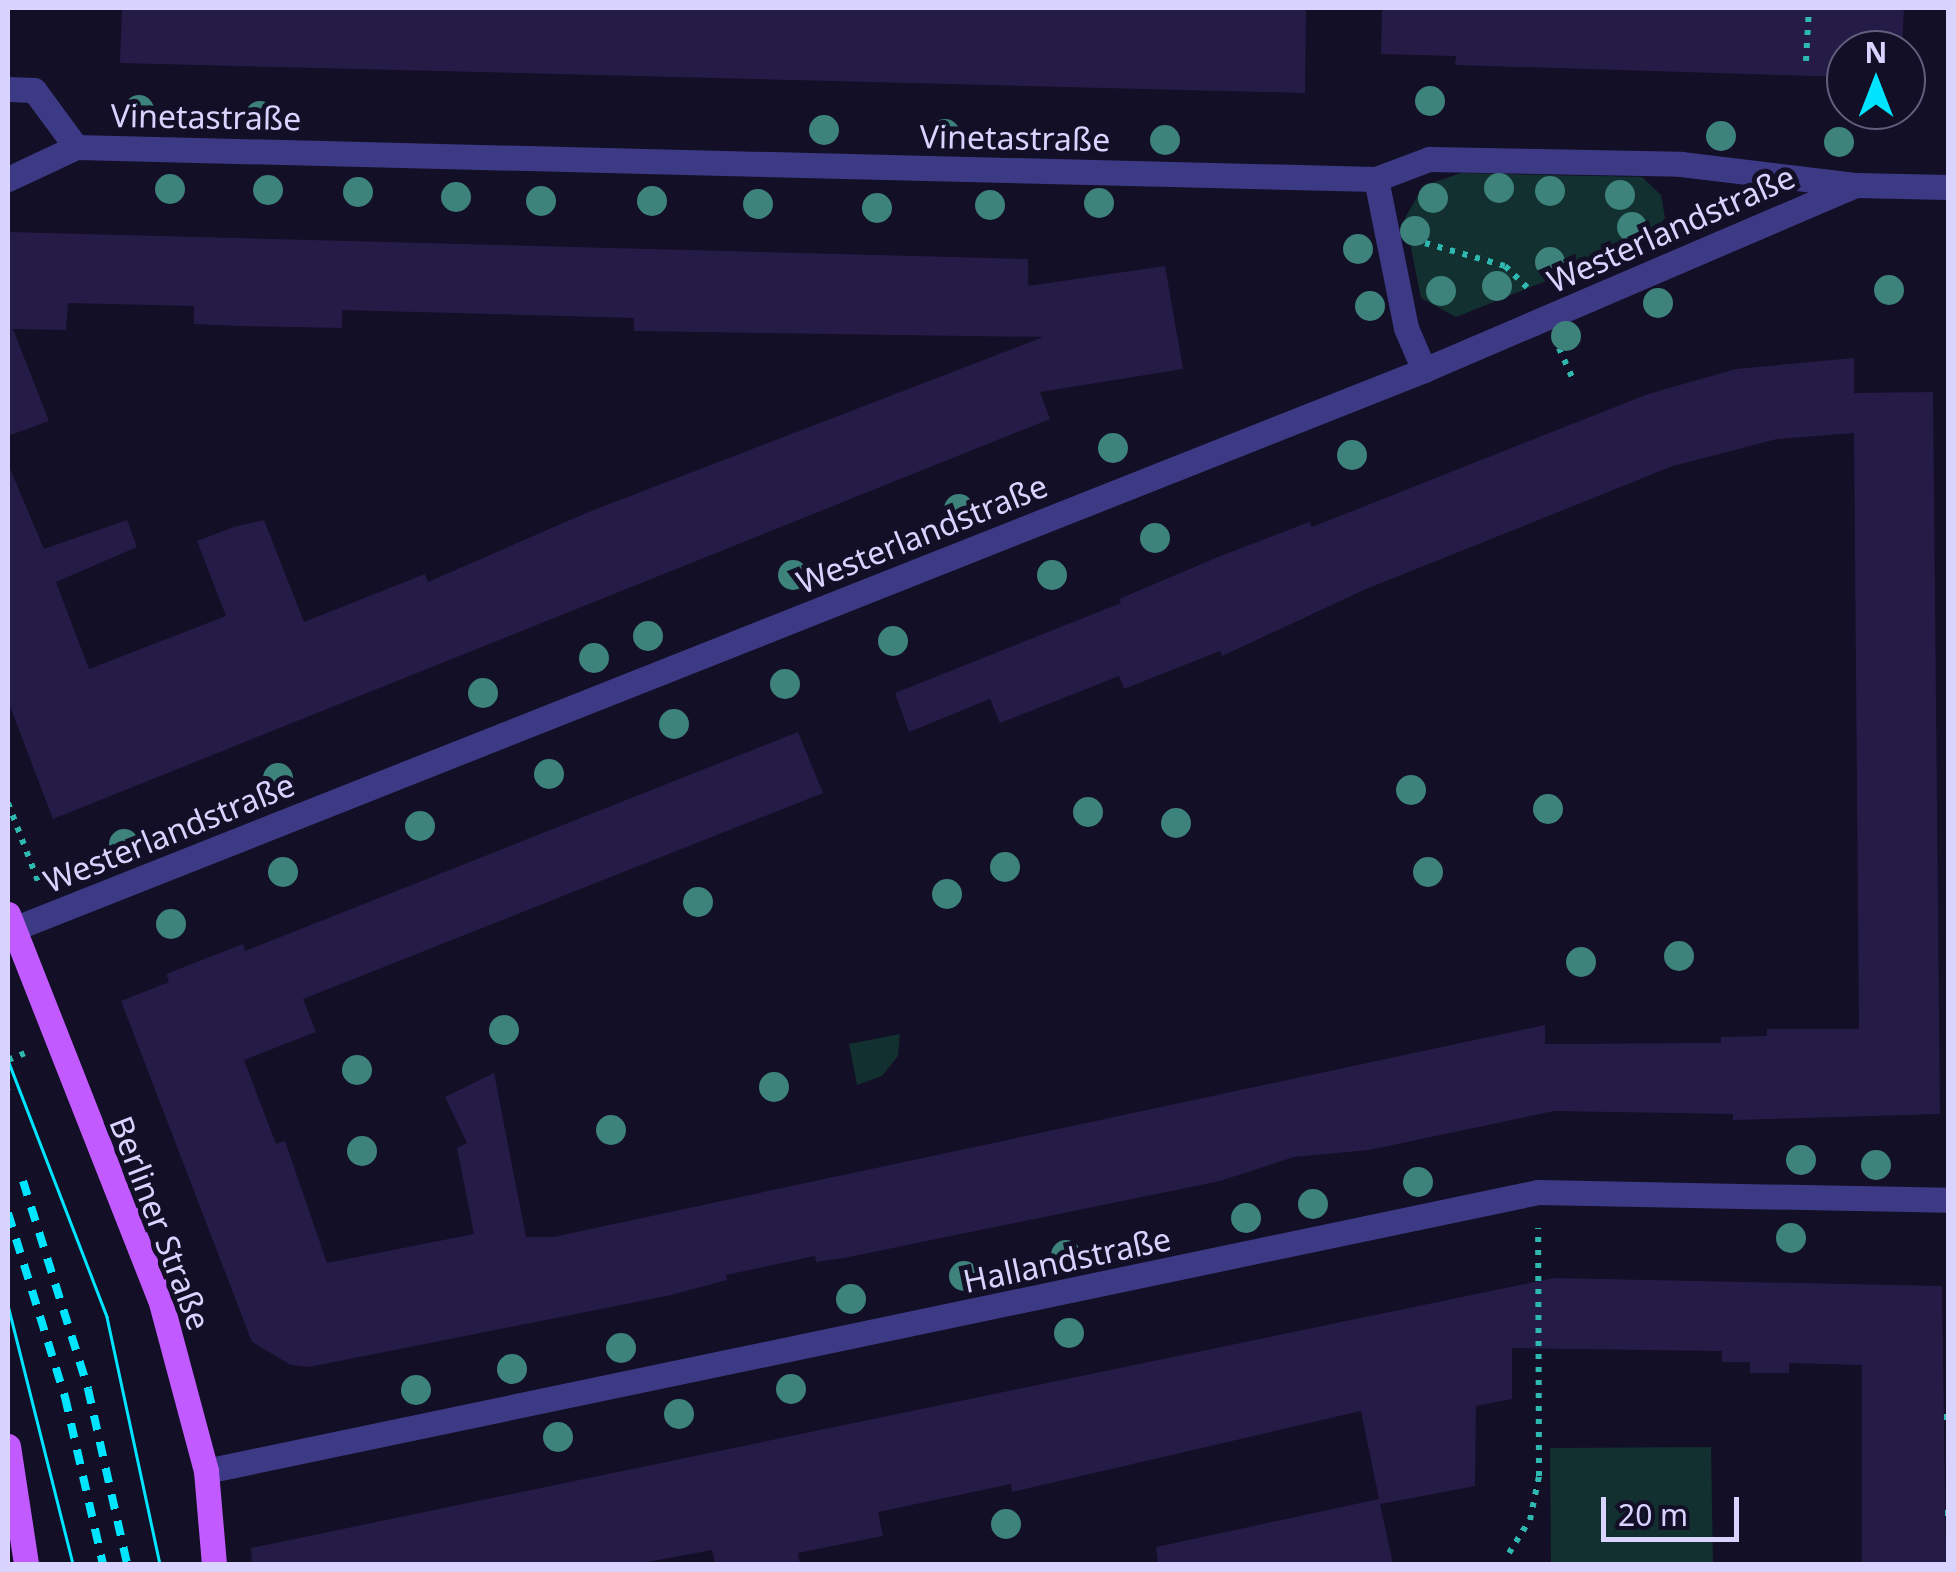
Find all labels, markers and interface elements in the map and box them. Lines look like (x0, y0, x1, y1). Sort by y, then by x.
north arrow (1826, 30, 1926, 130)
text: N (1865, 33, 1887, 71)
street label: Vinetastraße (110, 96, 302, 138)
street label: Vinetastraße (919, 117, 1111, 159)
street label: Westerlandstraße (1541, 157, 1801, 301)
street label: Westerlandstraße (791, 466, 1053, 602)
street label: Westerlandstraße (38, 765, 300, 901)
street label: Berliner Straße (102, 1111, 218, 1335)
street label: Hallandstraße (960, 1219, 1174, 1301)
scale bar (1606, 1477, 1744, 1539)
text: 20 m (1618, 1494, 1688, 1535)

